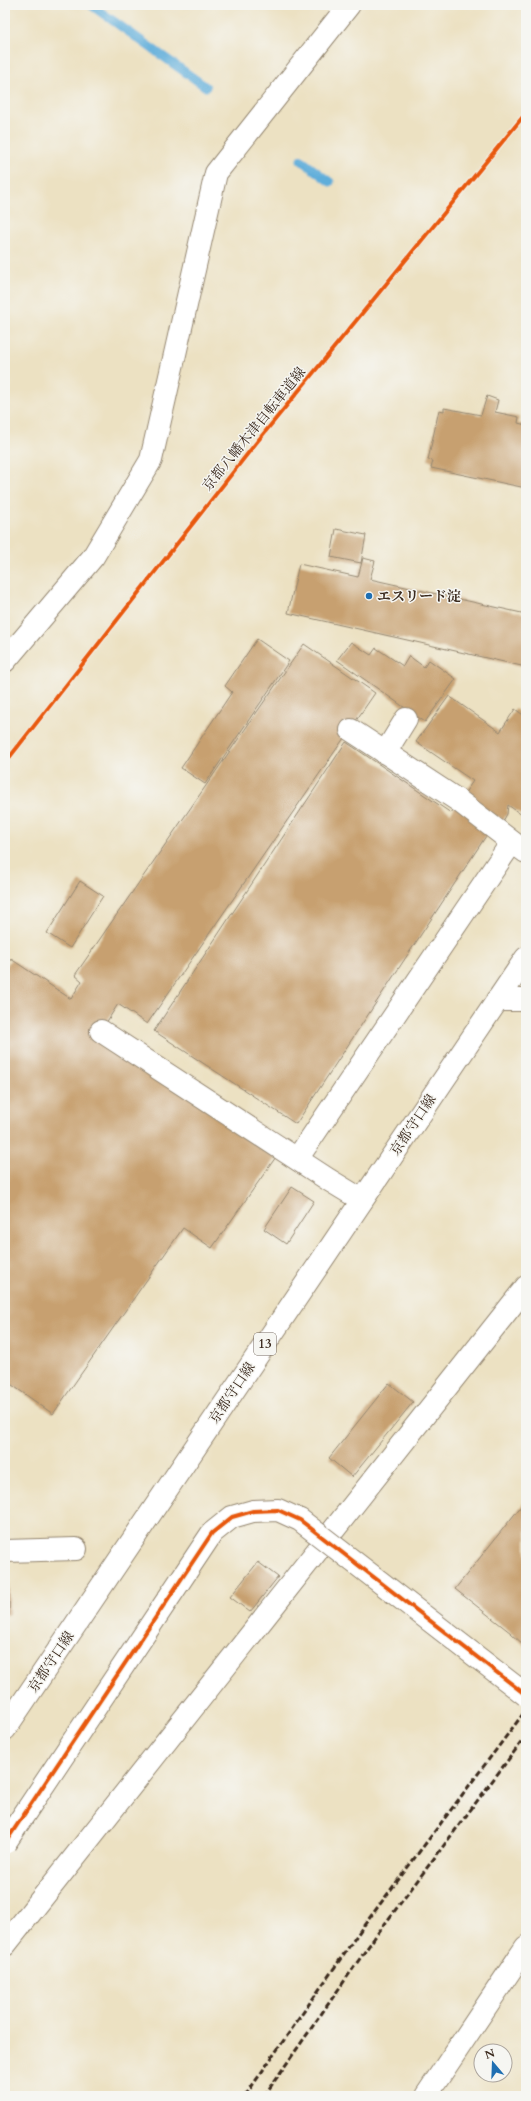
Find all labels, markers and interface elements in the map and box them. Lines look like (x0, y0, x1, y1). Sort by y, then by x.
street label: 京都八幡木津自転車道線 (198, 363, 310, 495)
place label: エスリード淀 (377, 587, 461, 606)
marker: エスリード淀 (364, 591, 374, 601)
street label: 京都守口線 (386, 1091, 440, 1159)
road number: 13 (254, 1333, 276, 1355)
street label: 京都守口線 (205, 1359, 259, 1427)
street label: 京都守口線 (24, 1628, 78, 1696)
north arrow (473, 2043, 513, 2083)
text: N (483, 2045, 497, 2063)

